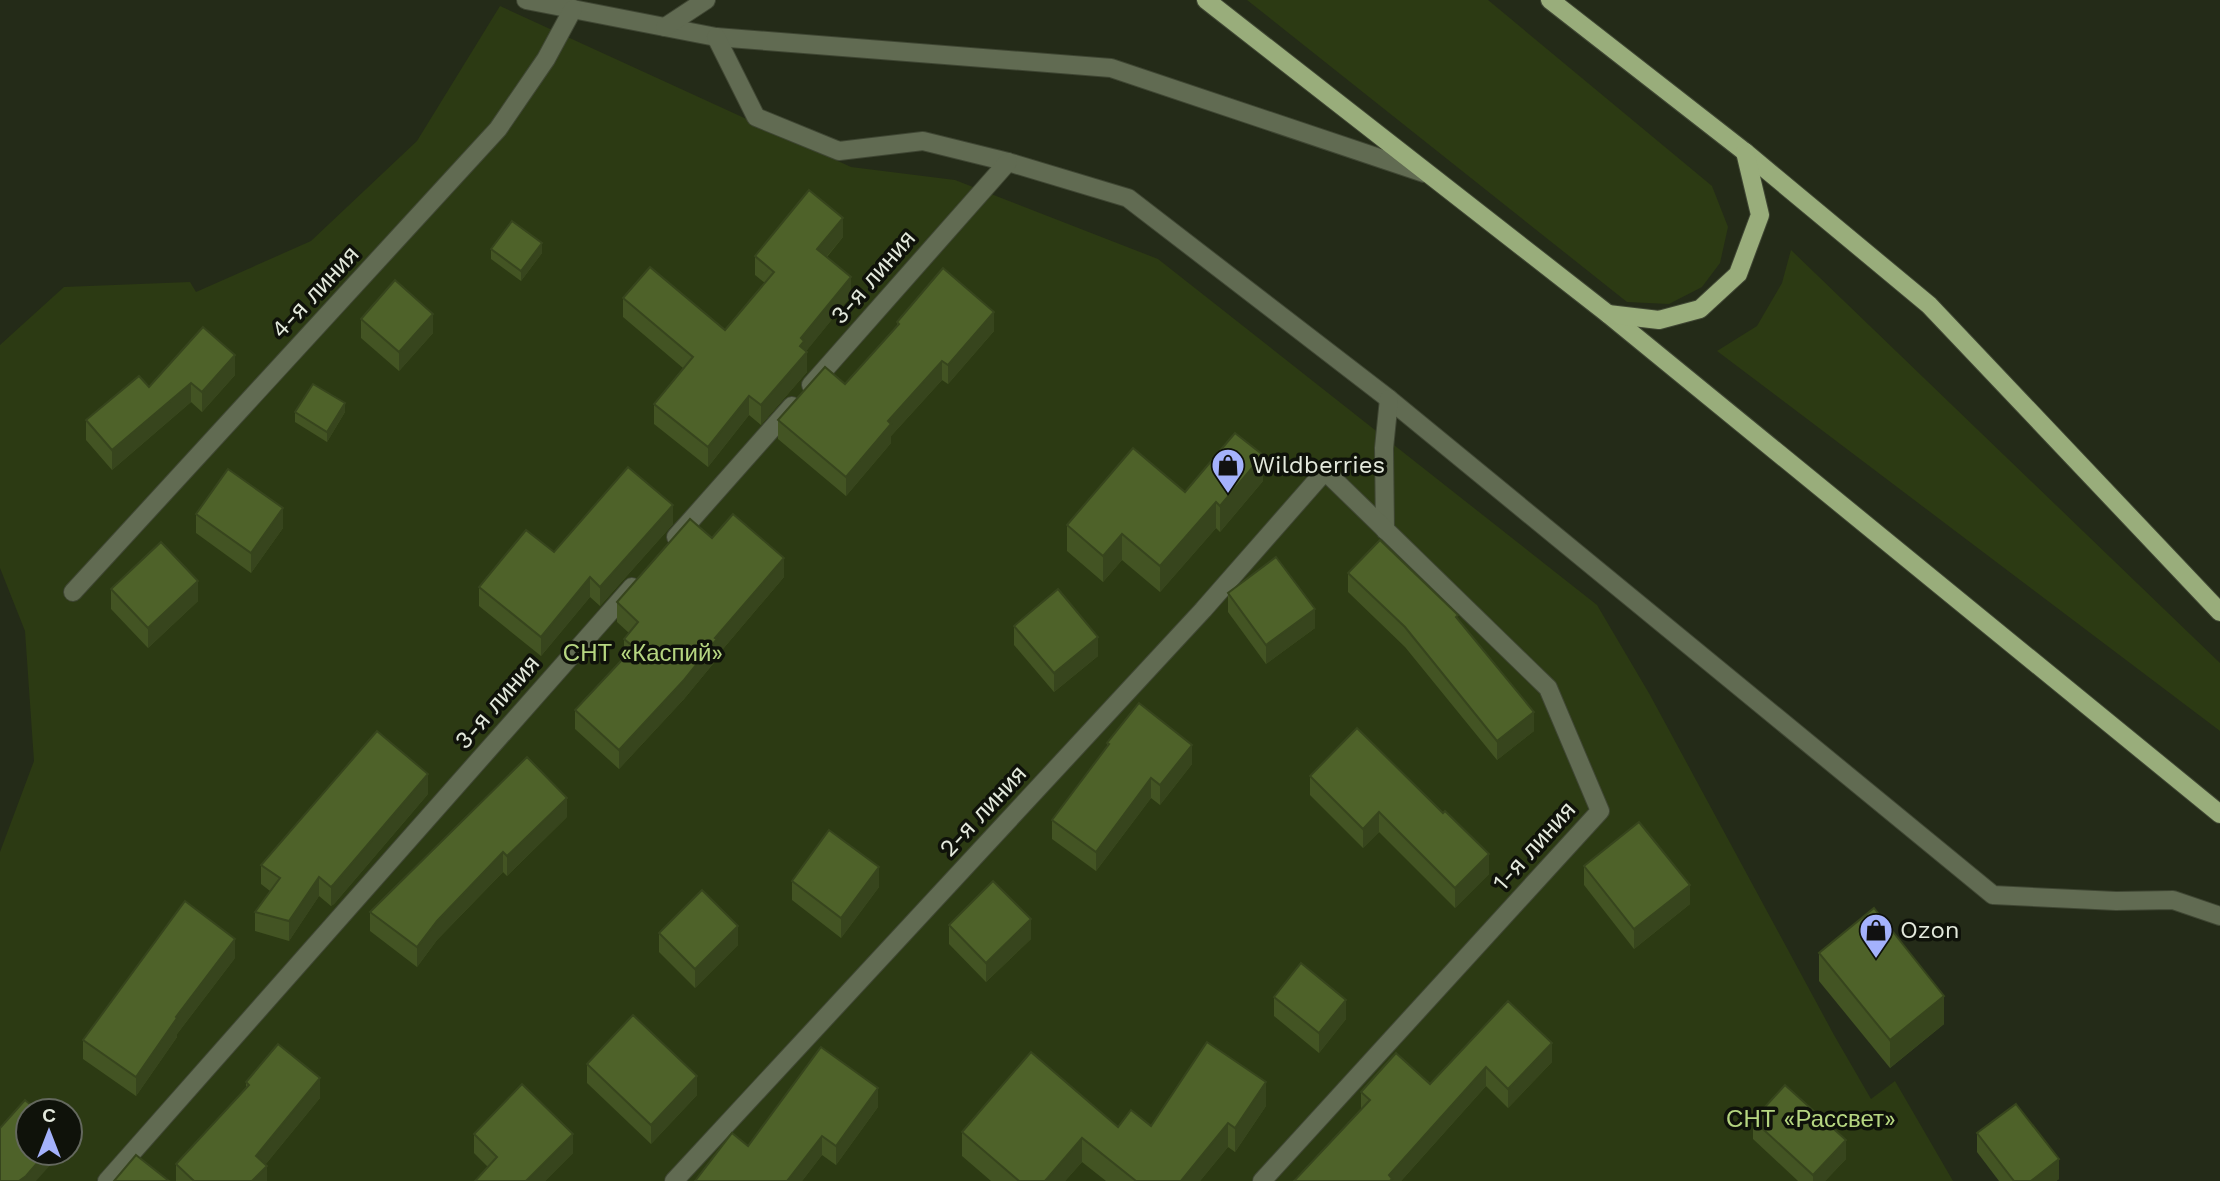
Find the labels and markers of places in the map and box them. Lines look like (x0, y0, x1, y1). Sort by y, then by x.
shop icon: Wildberries (1209, 446, 1247, 495)
place label: Wildberries (1252, 451, 1385, 479)
shop icon: Ozon (1857, 911, 1895, 960)
place label: Ozon (1900, 916, 1960, 944)

